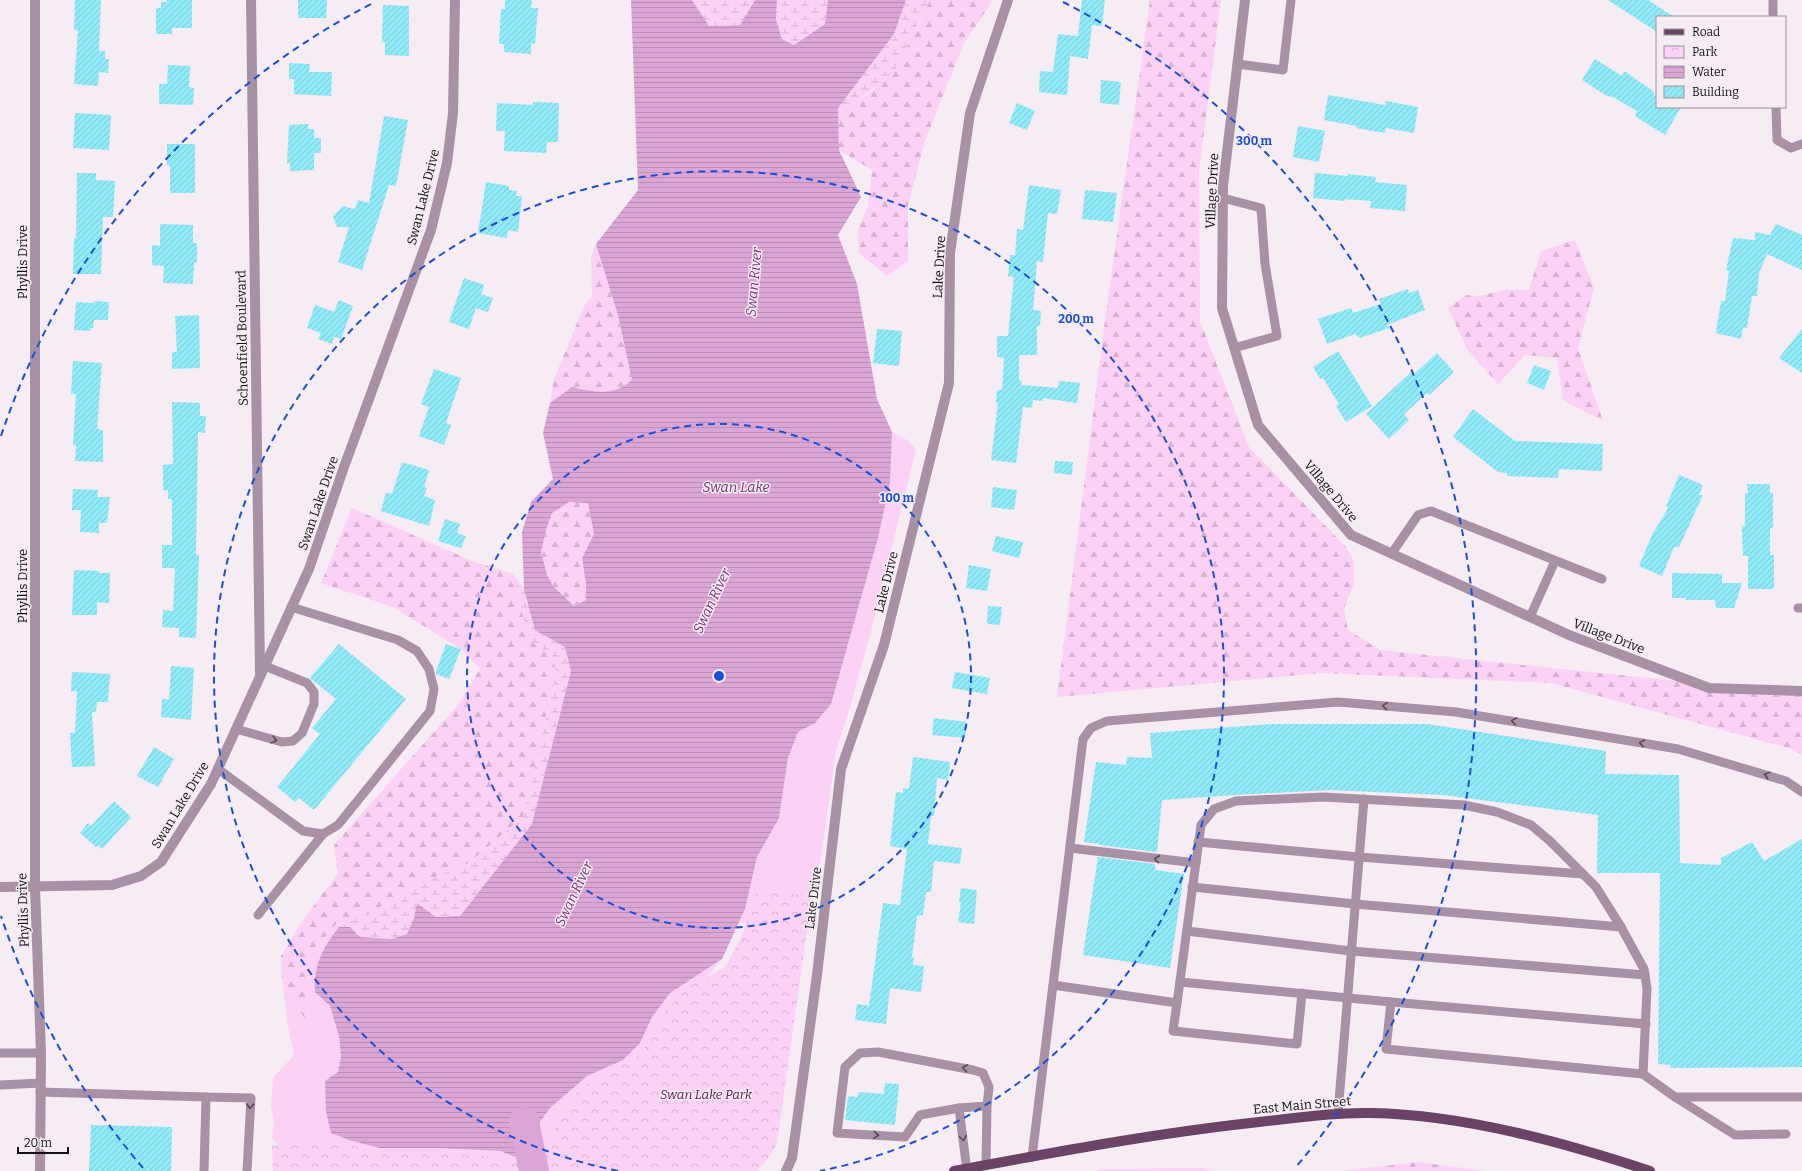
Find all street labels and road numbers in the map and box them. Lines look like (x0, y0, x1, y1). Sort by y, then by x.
street label: Swan Lake Drive (404, 148, 442, 246)
street label: Village Drive (1203, 153, 1221, 229)
street label: Phyllis Drive (15, 225, 30, 299)
street label: Lake Drive (930, 235, 948, 299)
street label: Schoenfield Boulevard (233, 270, 251, 406)
street label: Swan Lake Drive (295, 454, 341, 552)
street label: Village Drive (1301, 457, 1361, 525)
street label: Phyllis Drive (15, 549, 30, 623)
street label: Lake Drive (871, 550, 901, 614)
street label: Village Drive (1571, 615, 1647, 657)
street label: Swan Lake Drive (148, 759, 212, 851)
street label: Lake Drive (802, 866, 824, 930)
street label: Phyllis Drive (14, 873, 32, 947)
street label: East Main Street (1252, 1093, 1352, 1117)

